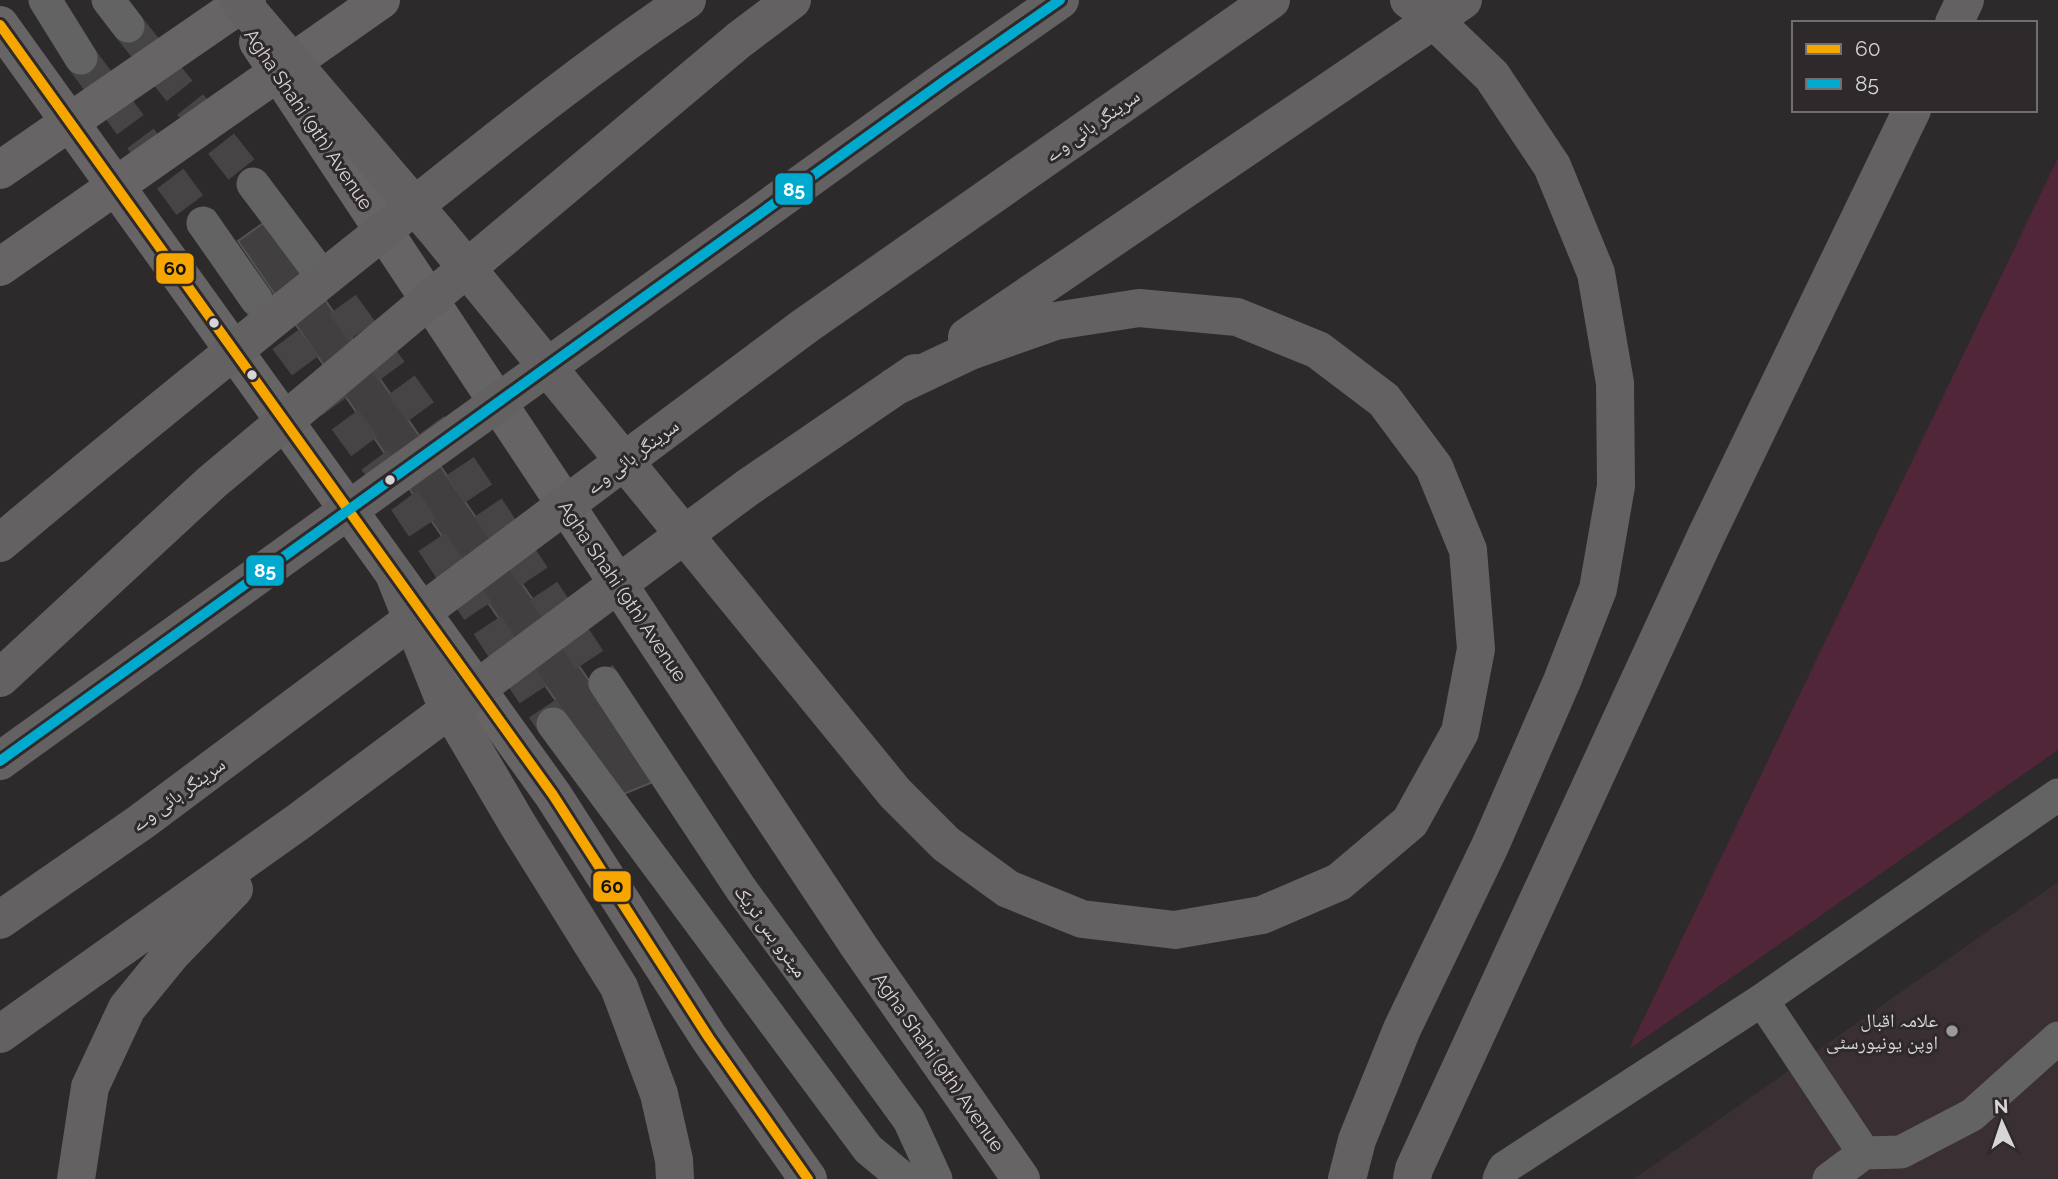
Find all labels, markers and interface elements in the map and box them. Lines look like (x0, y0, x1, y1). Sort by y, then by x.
legend (1792, 21, 2037, 112)
street label: Agha Shahi (9th) Avenue (240, 24, 378, 214)
text: 60 (1855, 36, 1881, 61)
text: 85 (1855, 71, 1879, 96)
street label: سرینگر ہائی وے (1041, 84, 1144, 166)
line badge: 85 (774, 172, 814, 206)
text: 85 (783, 178, 805, 200)
line badge: 60 (155, 252, 195, 285)
text: 60 (163, 257, 187, 279)
unlabelled marker (207, 316, 221, 330)
unlabelled marker (245, 368, 259, 382)
street label: سرینگر ہائی وے (581, 414, 683, 499)
unlabelled marker (383, 473, 397, 487)
street label: Agha Shahi (9th) Avenue (554, 496, 692, 686)
line badge: 85 (245, 554, 285, 587)
text: 85 (254, 559, 276, 581)
street label: سرینگر ہائی وے (127, 753, 230, 836)
line badge: 60 (592, 870, 632, 903)
text: 60 (600, 875, 624, 897)
street label: میٹرو بس ٹریک (729, 881, 812, 982)
street label: Agha Shahi (9th) Avenue (869, 968, 1009, 1156)
place label: علامہ اقبال اوپن یونیورسٹی (1826, 1009, 1938, 1054)
marker: علامہ اقبال اوپن یونیورسٹی (1944, 1023, 1960, 1039)
north arrow (1967, 1088, 2037, 1158)
text: N (1993, 1095, 2009, 1117)

